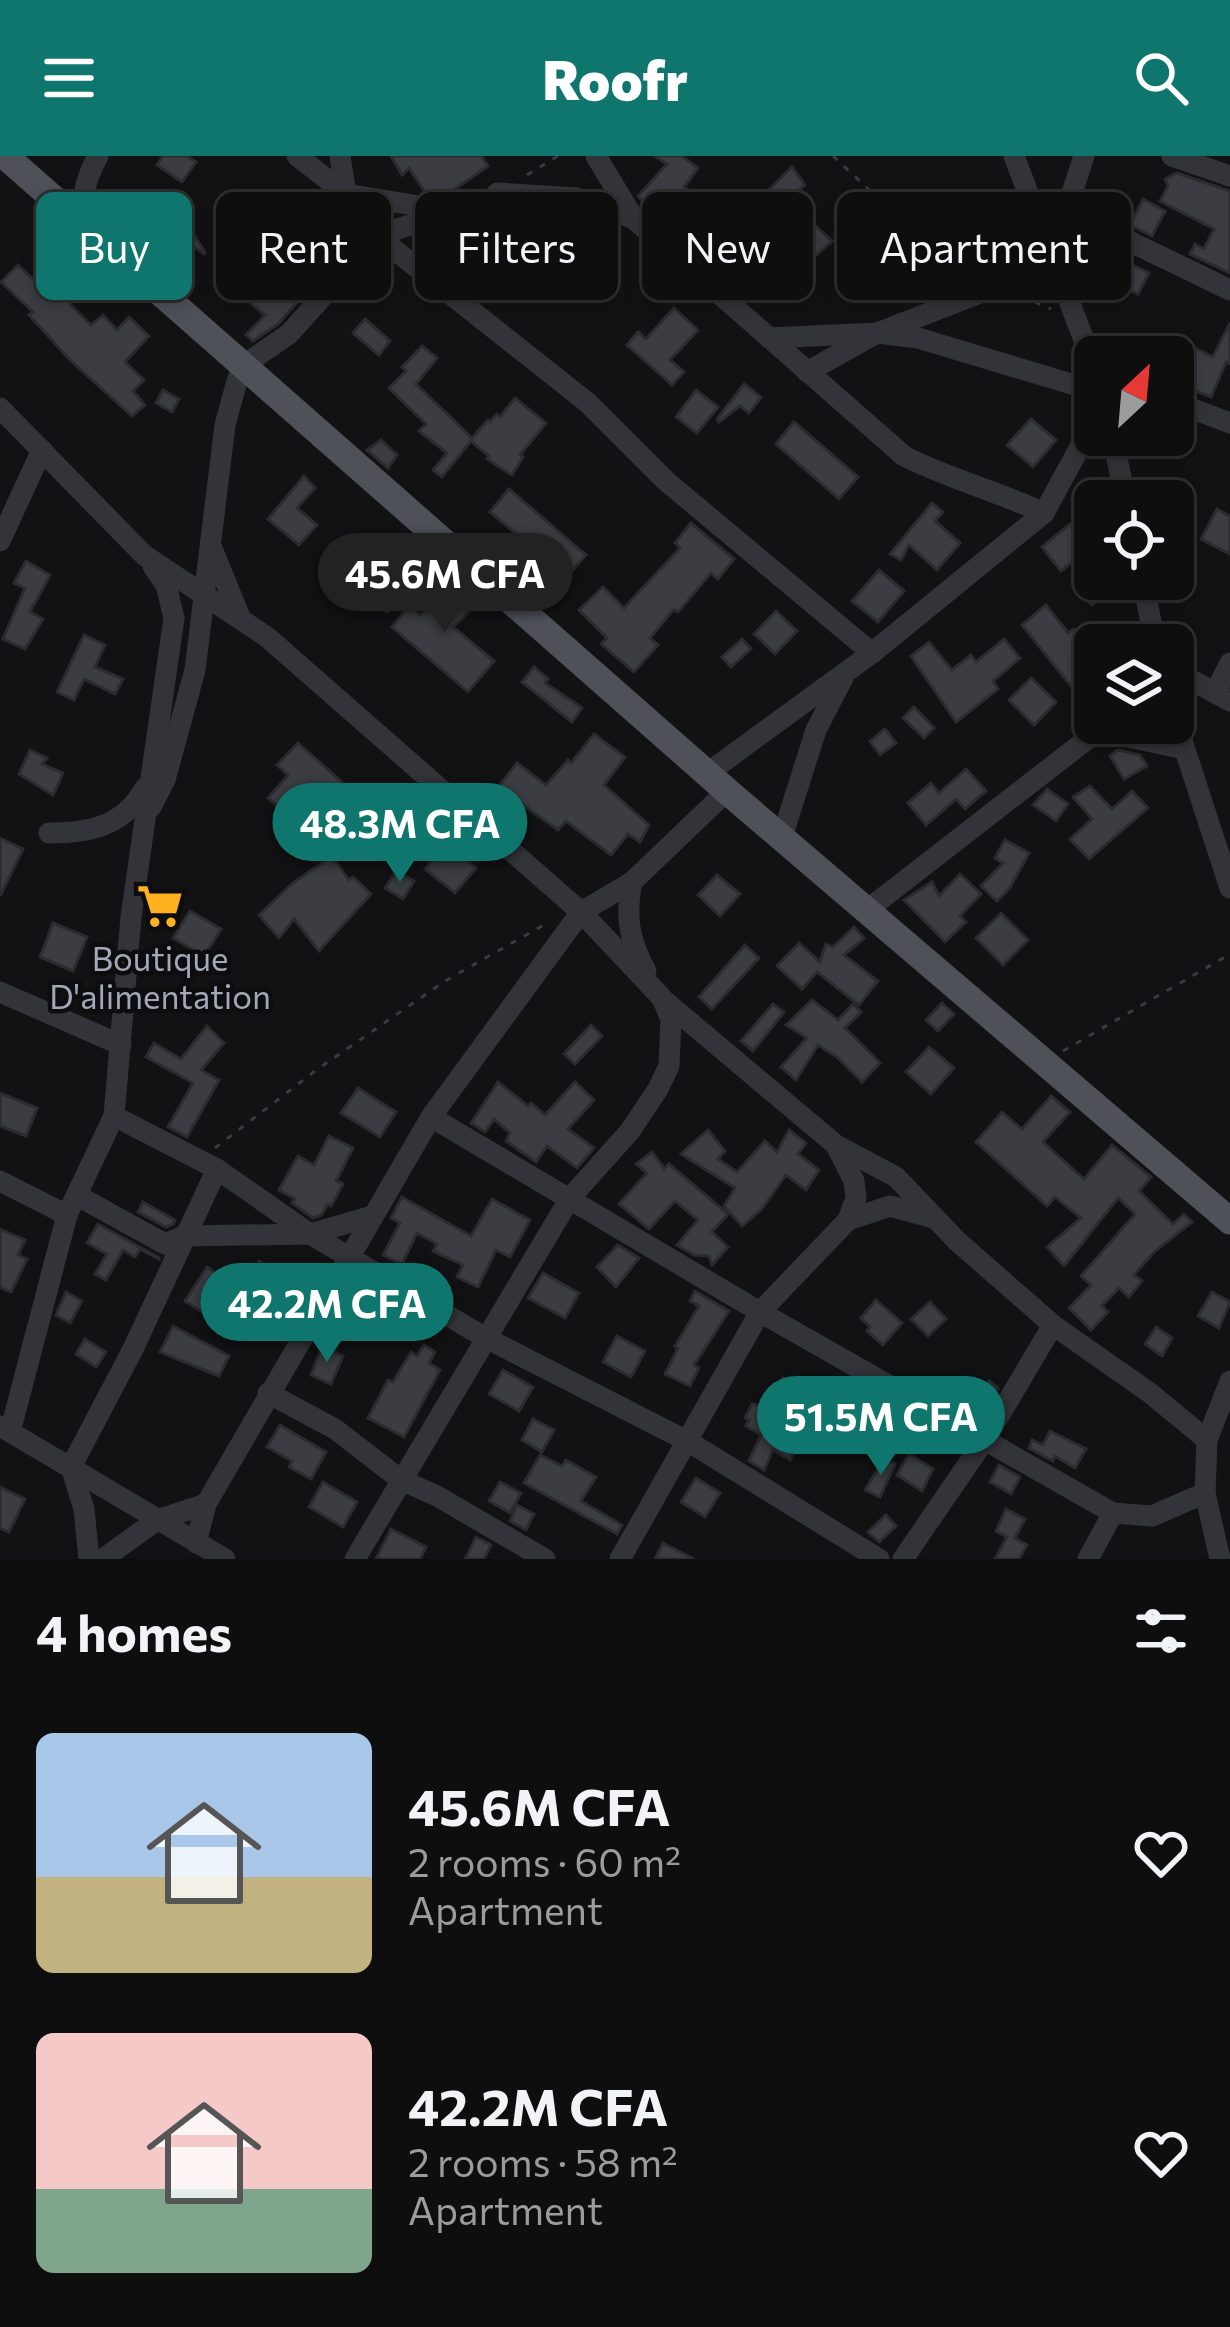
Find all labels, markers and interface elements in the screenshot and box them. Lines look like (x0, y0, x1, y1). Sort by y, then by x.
icon: menu (36, 45, 102, 111)
text: Roofr (542, 45, 688, 111)
icon: search (1128, 45, 1194, 111)
chip: Buy (36, 192, 192, 300)
chip: Rent (216, 192, 391, 300)
chip: Filters (415, 192, 618, 300)
chip: New (642, 192, 813, 300)
chip: Apartment (837, 192, 1131, 300)
north arrow (1074, 336, 1194, 456)
map controls (1074, 336, 1194, 744)
button: locate (1074, 480, 1194, 600)
pin: 45.6M CFA (308, 533, 582, 635)
text: 45.6M CFA (345, 548, 545, 596)
button: layers (1074, 624, 1194, 744)
pin: 48.3M CFA (263, 783, 537, 885)
text: 48.3M CFA (299, 798, 501, 846)
supermarket icon: Boutique D'alimentation (135, 881, 185, 931)
place label: Boutique D'alimentation (49, 937, 271, 1016)
pin: 42.2M CFA (190, 1263, 464, 1365)
text: 42.2M CFA (228, 1278, 426, 1326)
pin: 51.5M CFA (744, 1376, 1018, 1478)
text: 51.5M CFA (784, 1391, 978, 1439)
icon: filters (1128, 1598, 1194, 1664)
text: 4 homes (36, 1600, 232, 1663)
text: 45.6M CFA (408, 1774, 670, 1837)
icon: home (132, 1781, 276, 1925)
icon: heart (1128, 1820, 1194, 1886)
text: 2 rooms · 60 m² (408, 1837, 681, 1885)
text: Apartment (408, 1885, 603, 1933)
text: 42.2M CFA (408, 2074, 668, 2137)
icon: home (132, 2081, 276, 2225)
icon: heart (1128, 2120, 1194, 2186)
text: 2 rooms · 58 m² (408, 2137, 678, 2185)
text: Apartment (408, 2185, 603, 2233)

